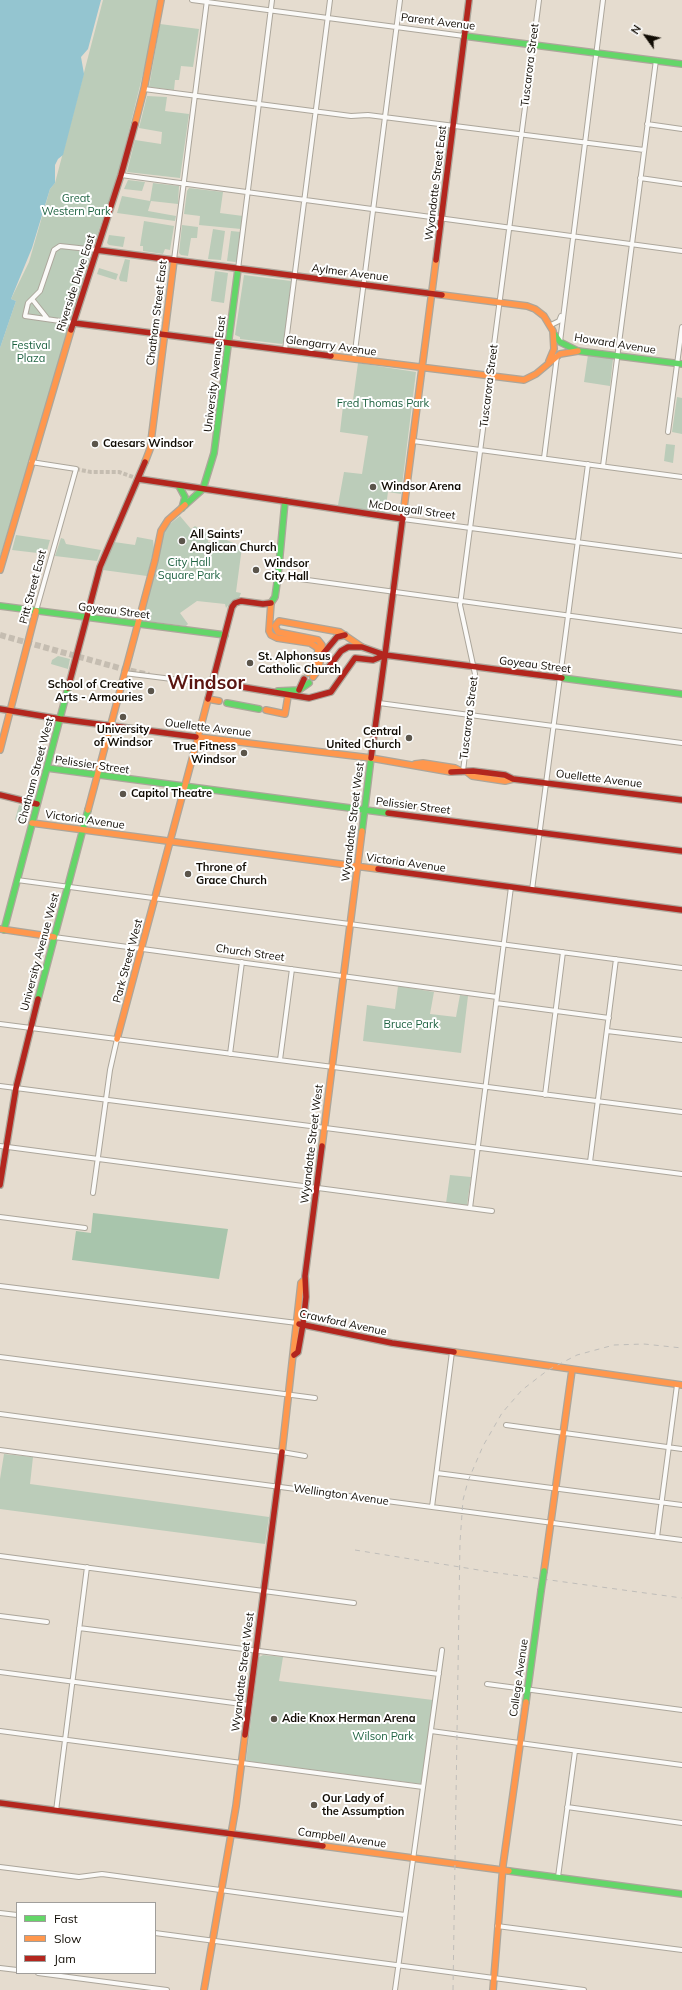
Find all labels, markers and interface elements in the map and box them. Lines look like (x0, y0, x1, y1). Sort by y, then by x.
street label: Parent Avenue (400, 11, 476, 33)
north arrow (626, 16, 666, 56)
text: N (628, 22, 644, 37)
street label: Tuscarora Street (518, 23, 542, 107)
street label: Wyandotte Street East (422, 125, 450, 241)
park label: Great Western Park (41, 192, 111, 218)
street label: Riverside Drive East (54, 233, 98, 333)
street label: Chatham Street East (144, 260, 170, 366)
street label: Aylmer Avenue (311, 262, 389, 284)
street label: University Avenue East (201, 315, 229, 433)
street label: Howard Avenue (573, 331, 657, 357)
street label: Glengarry Avenue (285, 333, 377, 359)
park label: Festival Plaza (12, 339, 50, 365)
street label: Tuscarora Street (477, 344, 501, 428)
park label: Fred Thomas Park (337, 397, 429, 411)
place label: Caesars Windsor (103, 437, 193, 451)
marker: Caesars Windsor (90, 439, 100, 449)
place label: Windsor Arena (381, 480, 461, 494)
marker: Windsor Arena (368, 482, 378, 492)
street label: McDougall Street (368, 497, 456, 523)
place label: All Saints' Anglican Church (190, 528, 277, 554)
marker: All Saints' Anglican Church (177, 536, 187, 546)
street label: Pitt Street East (17, 549, 49, 625)
park label: City Hall Square Park (158, 556, 220, 582)
place label: Windsor City Hall (264, 557, 309, 583)
marker: Windsor City Hall (251, 565, 261, 575)
street label: Goyeau Street (77, 600, 151, 622)
place label: St. Alphonsus Catholic Church (258, 650, 341, 676)
street label: Goyeau Street (498, 654, 572, 676)
marker: St. Alphonsus Catholic Church (245, 658, 255, 668)
district label: Windsor (167, 672, 245, 694)
street label: Tuscarora Street (457, 676, 481, 760)
place label: School of Creative Arts - Armouries (48, 678, 143, 704)
marker: School of Creative Arts - Armouries (146, 686, 156, 696)
marker: University of Windsor (118, 712, 128, 722)
street label: Chatham Street West (15, 716, 57, 826)
street label: Ouellette Avenue (164, 716, 252, 740)
place label: University of Windsor (94, 723, 152, 749)
place label: Central United Church (326, 725, 401, 751)
marker: Central United Church (404, 733, 414, 743)
place label: True Fitness Windsor (173, 740, 236, 766)
marker: True Fitness Windsor (239, 748, 249, 758)
street label: Pelissier Street (54, 753, 130, 777)
street label: Wyandotte Street West (339, 762, 367, 882)
street label: Ouellette Avenue (555, 767, 643, 791)
place label: Capitol Theatre (131, 787, 212, 801)
marker: Capitol Theatre (118, 789, 128, 799)
street label: Pelissier Street (375, 795, 451, 817)
street label: Victoria Avenue (44, 808, 126, 832)
street label: Victoria Avenue (365, 851, 447, 875)
place label: Throne of Grace Church (196, 861, 267, 887)
marker: Throne of Grace Church (183, 869, 193, 879)
street label: University Avenue West (18, 892, 62, 1012)
street label: Park Street West (110, 918, 146, 1004)
street label: Church Street (215, 942, 285, 964)
park label: Bruce Park (383, 1018, 439, 1032)
street label: Wyandotte Street West (298, 1084, 326, 1204)
street label: Crawford Avenue (298, 1307, 388, 1339)
street label: Wellington Avenue (292, 1482, 390, 1508)
street label: Wyandotte Street West (229, 1612, 257, 1732)
street label: College Avenue (507, 1638, 531, 1718)
place label: Adie Knox Herman Arena (282, 1712, 415, 1726)
marker: Adie Knox Herman Arena (269, 1714, 279, 1724)
park label: Wilson Park (352, 1730, 414, 1744)
place label: Our Lady of the Assumption (322, 1792, 404, 1818)
marker: Our Lady of the Assumption (309, 1800, 319, 1810)
street label: Campbell Avenue (297, 1825, 387, 1851)
legend (16, 1902, 156, 1974)
text: Fast (54, 1911, 78, 1926)
text: Slow (54, 1931, 82, 1946)
text: Jam (54, 1951, 76, 1966)

